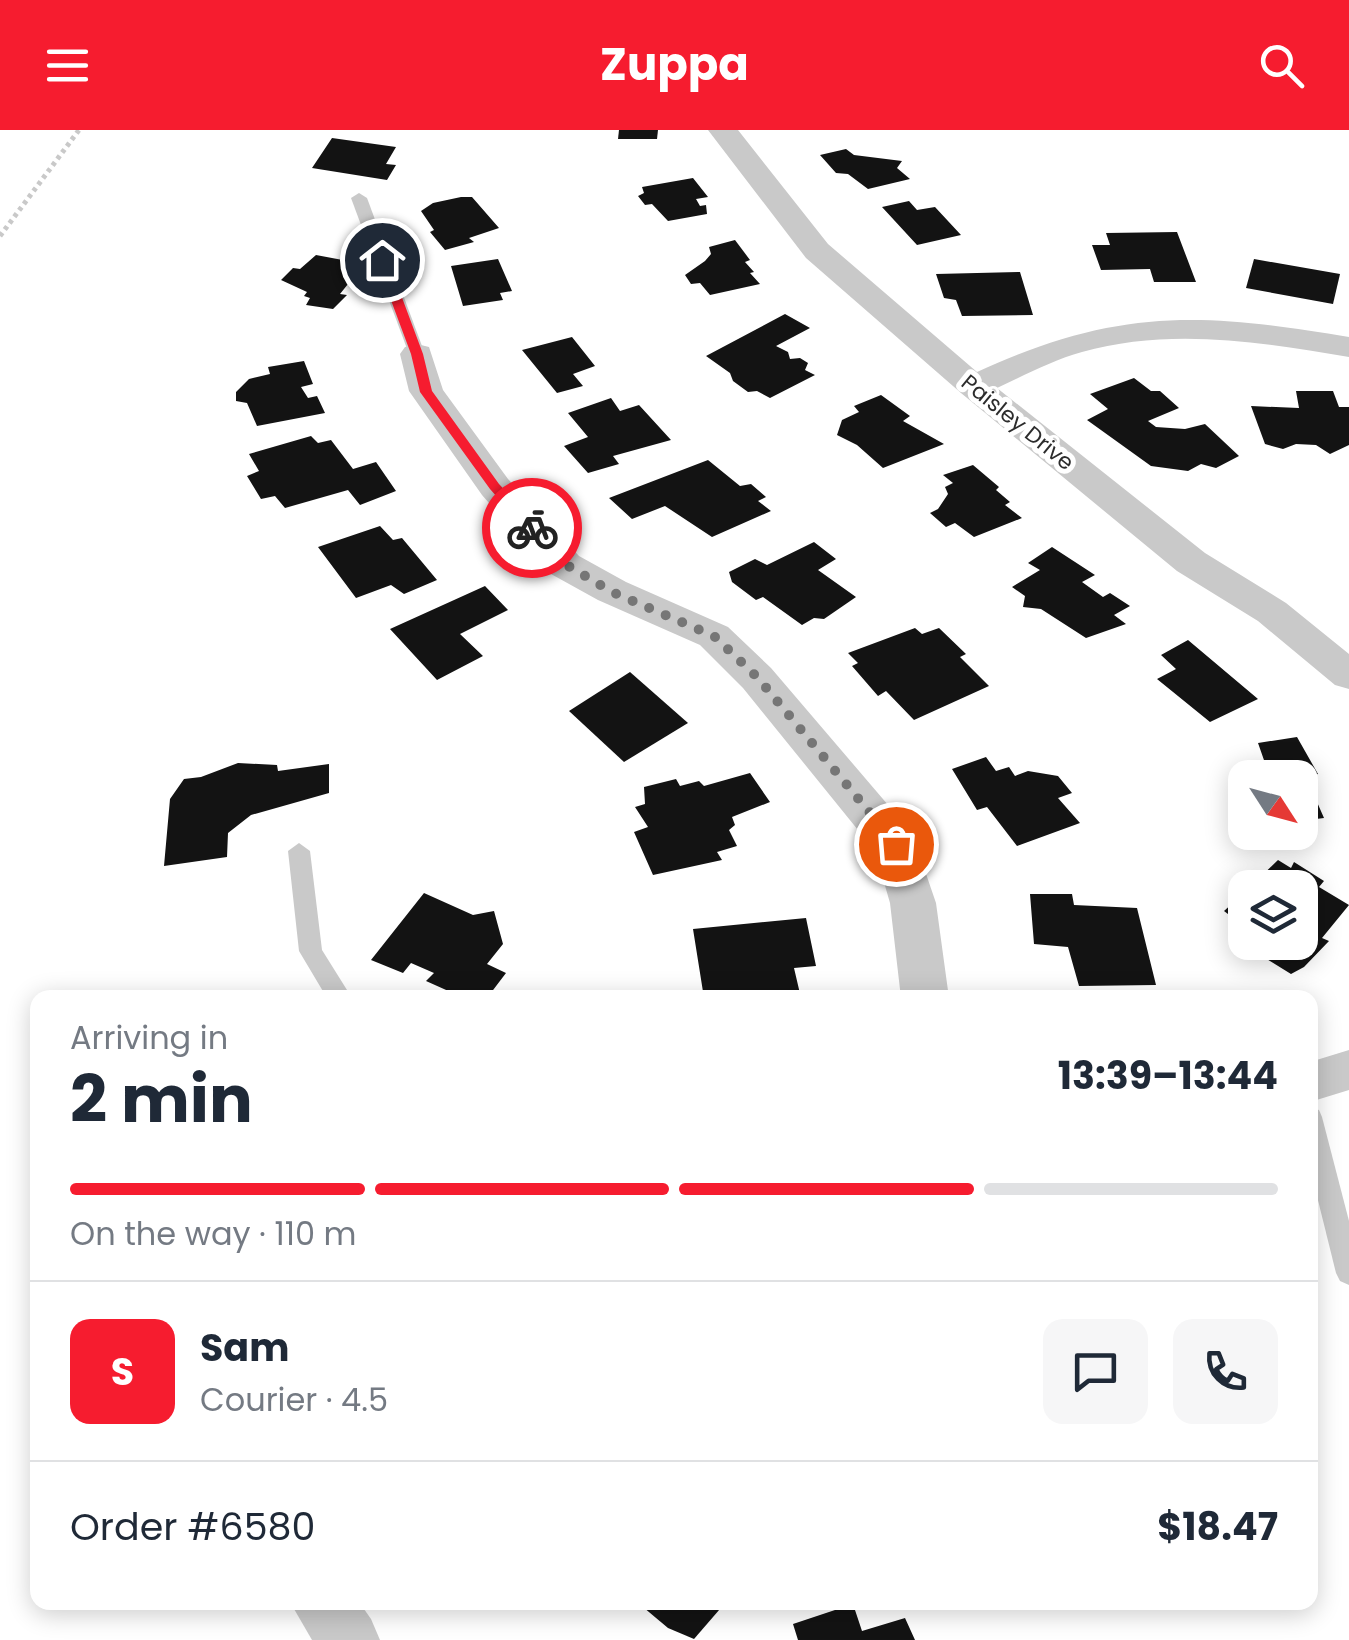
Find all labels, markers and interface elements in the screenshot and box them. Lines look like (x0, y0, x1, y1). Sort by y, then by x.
text: Zuppa (600, 33, 749, 96)
icon: menu (40, 38, 95, 93)
icon: search (1254, 38, 1309, 93)
pin (340, 218, 425, 303)
icon: home (355, 233, 410, 288)
street label: Paisley Drive (955, 367, 1081, 478)
courier (482, 478, 582, 578)
icon: bike (505, 501, 560, 556)
north arrow (1228, 760, 1318, 850)
map controls (1228, 760, 1318, 960)
pin (854, 802, 939, 887)
icon: bag (869, 817, 924, 872)
button: layers (1228, 870, 1318, 960)
text: Arriving in (70, 1015, 228, 1060)
text: 13:39–13:44 (1058, 1049, 1278, 1102)
text: 2 min (70, 1054, 253, 1145)
text: On the way · 110 m (70, 1211, 357, 1256)
button: chat (1043, 1319, 1148, 1424)
button: phone (1173, 1319, 1278, 1424)
text: Sam (200, 1321, 289, 1374)
text: S (111, 1345, 134, 1398)
text: Courier · 4.5 (200, 1377, 388, 1422)
text: Order #6580 (70, 1500, 315, 1553)
text: $18.47 (1157, 1500, 1278, 1553)

